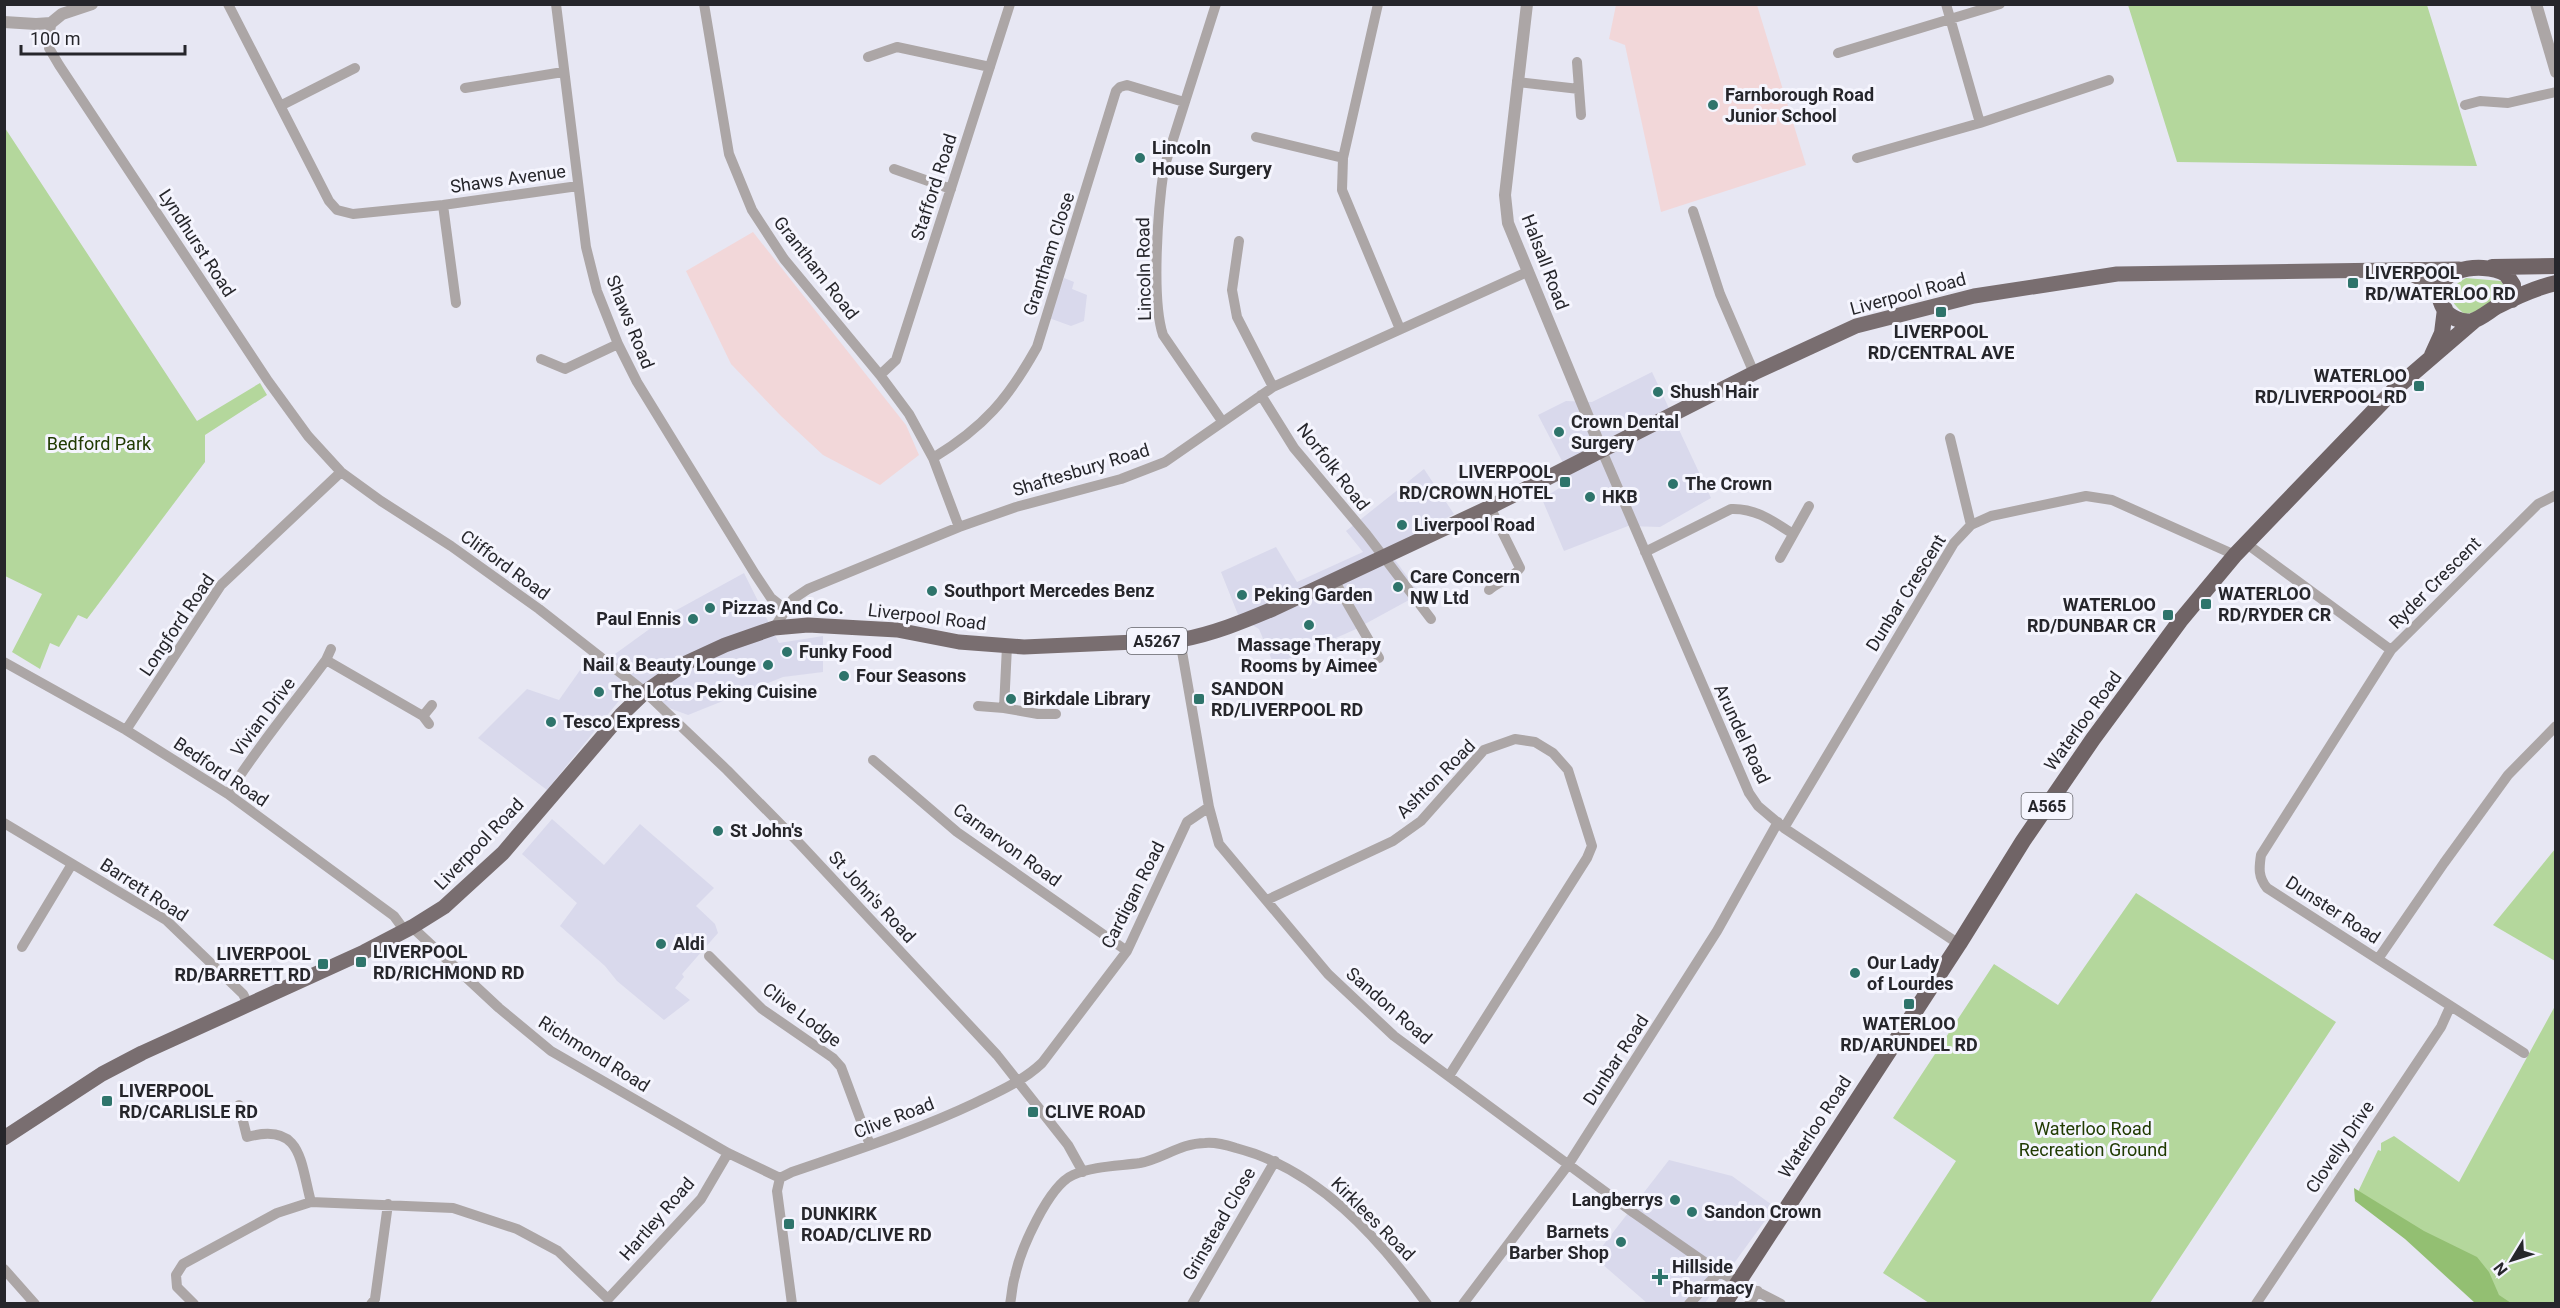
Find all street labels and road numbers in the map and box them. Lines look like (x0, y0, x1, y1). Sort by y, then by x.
street label: Stafford Road (906, 131, 961, 243)
street label: Shaws Avenue (449, 160, 567, 197)
street label: Lyndhurst Road (155, 185, 240, 300)
street label: Grantham Close (1019, 189, 1078, 318)
street label: Halsall Road (1518, 211, 1573, 313)
street label: Grantham Road (770, 212, 863, 323)
street label: Lincoln Road (1132, 217, 1155, 321)
street label: Liverpool Road (1848, 268, 1968, 319)
street label: Shaws Road (602, 272, 659, 372)
street label: Norfolk Road (1293, 419, 1374, 515)
street label: Shaftesbury Road (1010, 439, 1152, 500)
street label: Clifford Road (457, 525, 554, 604)
street label: Dunbar Crescent (1861, 531, 1950, 655)
street label: Ryder Crescent (2384, 532, 2485, 633)
street label: Longford Road (135, 570, 218, 680)
street label: Liverpool Road (867, 599, 987, 634)
road number: A5267 (1127, 628, 1187, 654)
street label: Waterloo Road (2040, 667, 2126, 774)
street label: Vivian Drive (226, 673, 299, 760)
street label: Arundel Road (1710, 681, 1775, 787)
street label: Bedford Road (170, 732, 272, 811)
street label: Ashton Road (1392, 735, 1479, 822)
road number: A565 (2022, 793, 2072, 819)
street label: Liverpool Road (430, 794, 528, 894)
street label: Carnarvon Road (949, 798, 1065, 891)
street label: Cardigan Road (1097, 838, 1169, 952)
street label: St John's Road (825, 846, 920, 947)
street label: Barrett Road (97, 854, 192, 926)
street label: Dunster Road (2282, 871, 2384, 948)
street label: Sandon Road (1342, 963, 1436, 1048)
street label: Clive Lodge (759, 978, 846, 1051)
street label: Richmond Road (535, 1011, 654, 1096)
street label: Dunbar Road (1579, 1011, 1653, 1109)
street label: Waterloo Road (1774, 1072, 1855, 1182)
street label: Clive Road (851, 1093, 937, 1142)
street label: Clovelly Drive (2301, 1097, 2378, 1197)
street label: Grinstead Close (1178, 1164, 1259, 1284)
street label: Hartley Road (615, 1173, 698, 1264)
street label: Kirklees Road (1327, 1173, 1419, 1265)

